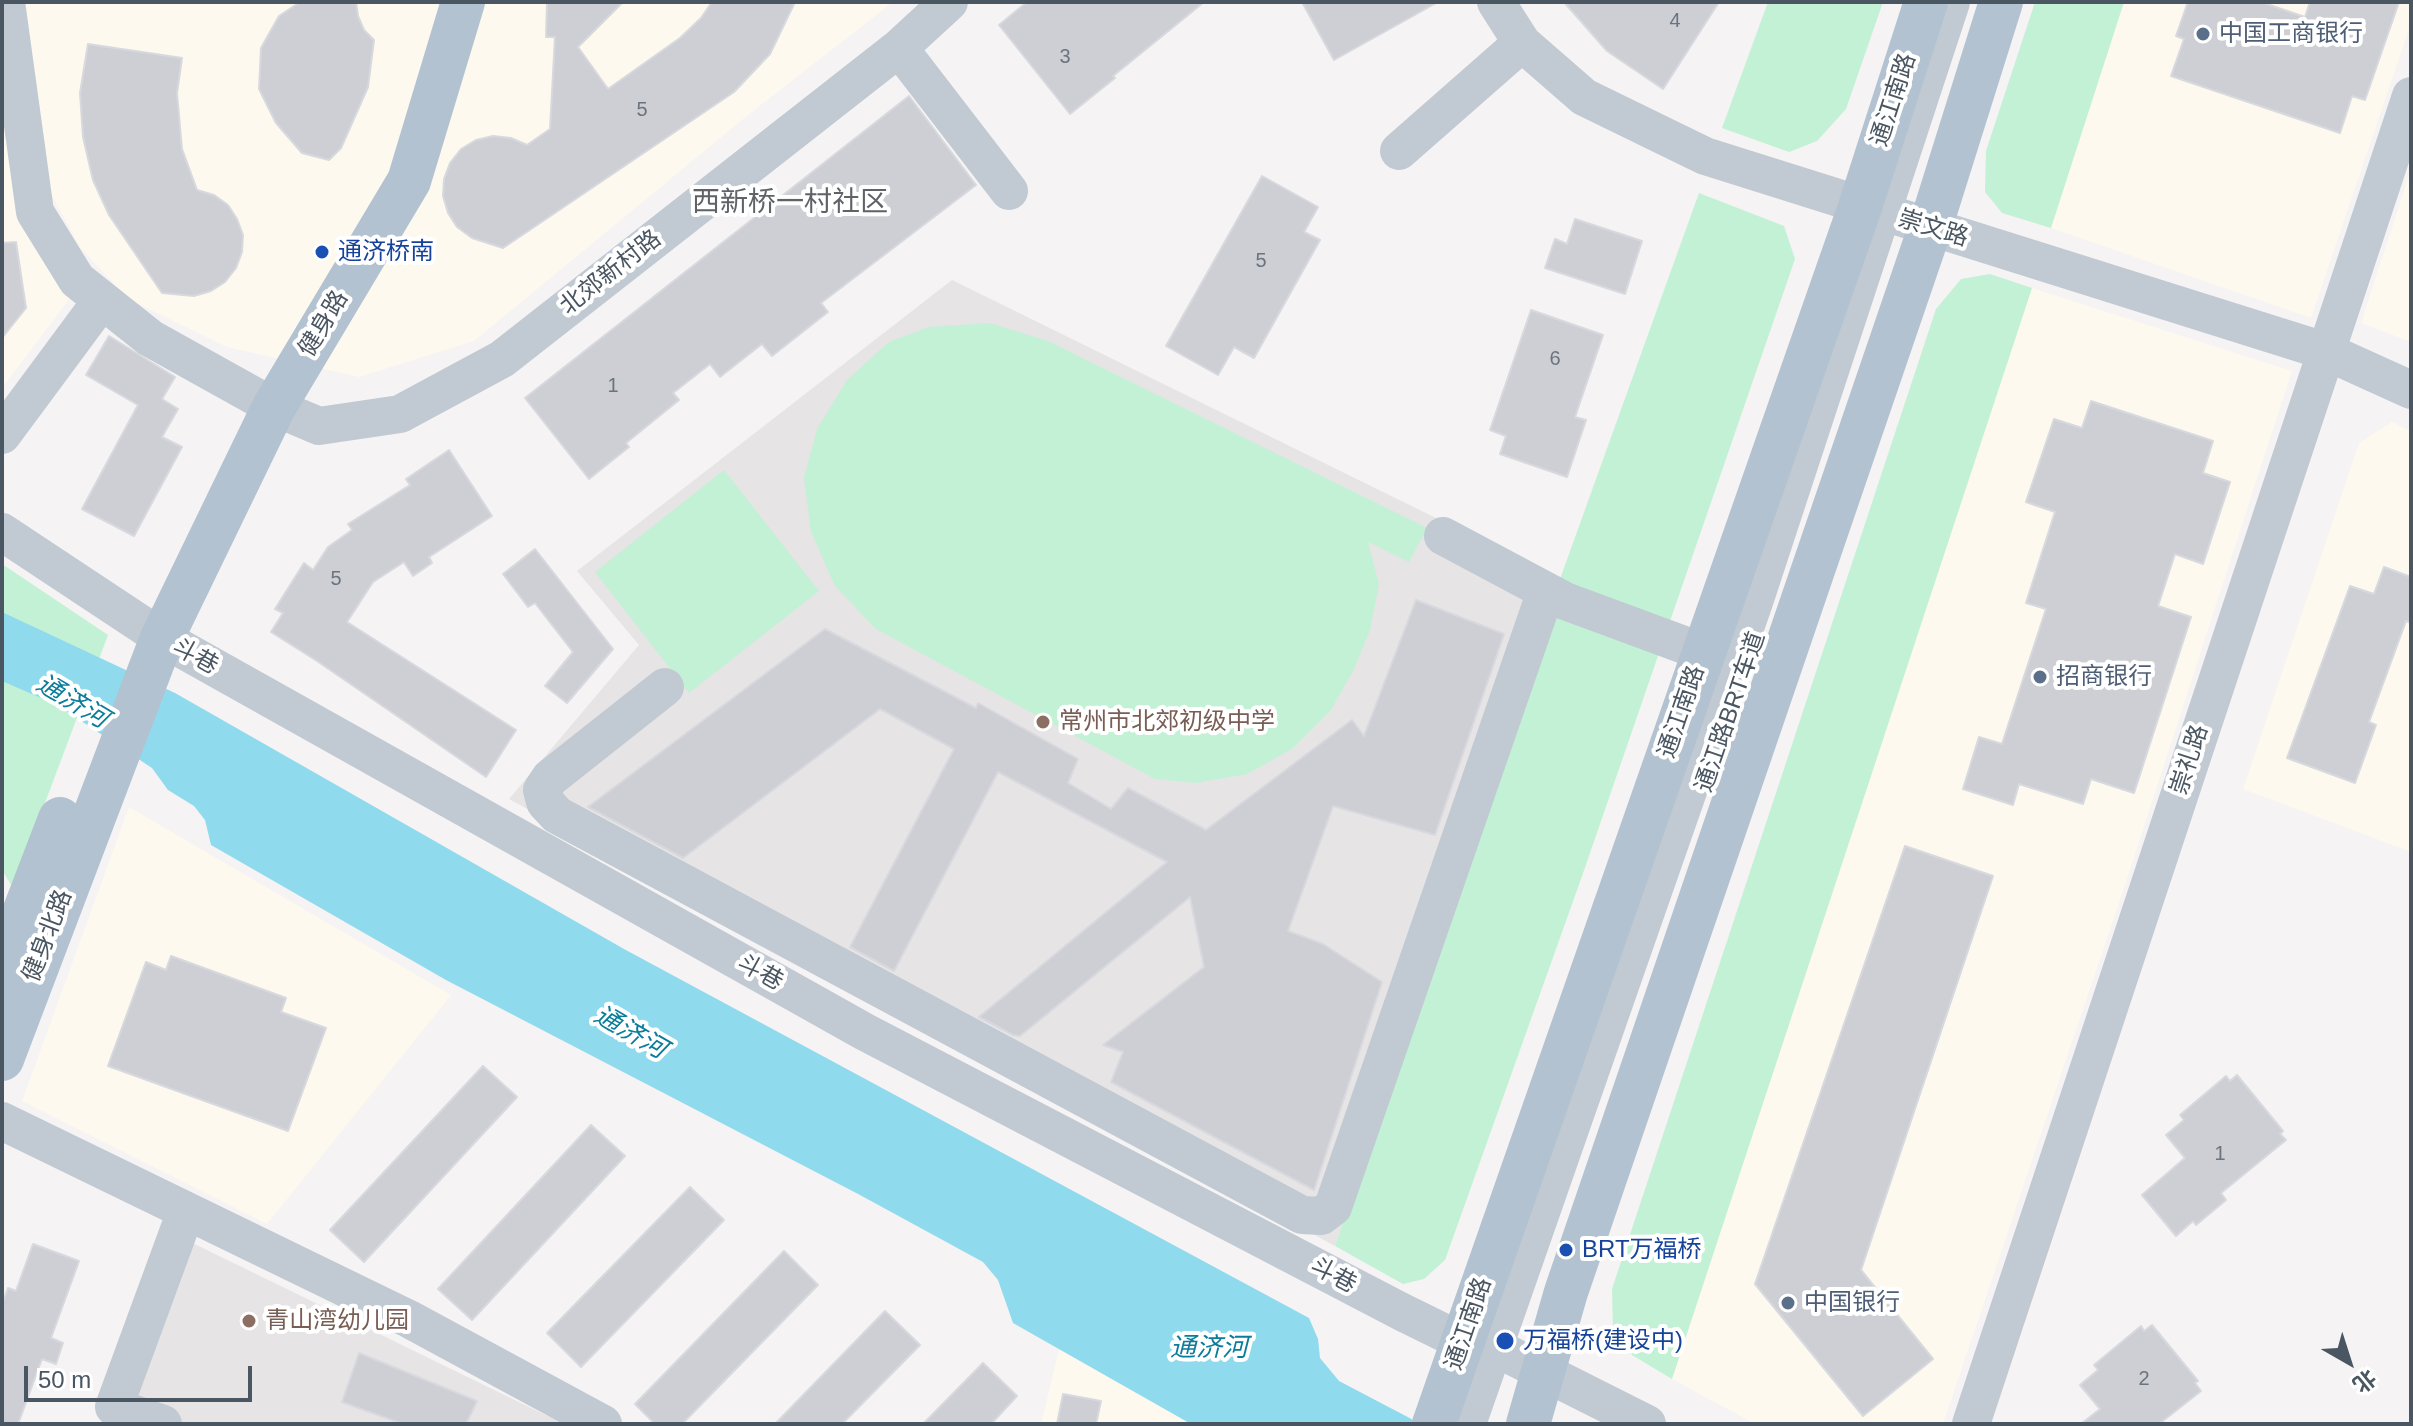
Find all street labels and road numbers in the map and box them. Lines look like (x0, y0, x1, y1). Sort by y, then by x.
street label: 通江南路 (1865, 50, 1923, 150)
street label: 崇文路 (1894, 205, 1972, 253)
street label: 北郊新村路 (555, 225, 667, 321)
street label: 健身路 (293, 286, 355, 362)
street label: 通江路BRT车道 (1690, 628, 1772, 796)
street label: 斗巷 (167, 633, 223, 681)
street label: 通江南路 (1653, 662, 1711, 762)
street label: 崇礼路 (2165, 721, 2215, 799)
street label: 健身北路 (17, 886, 79, 986)
street label: 斗巷 (732, 949, 788, 997)
street label: 斗巷 (1305, 1252, 1361, 1300)
street label: 通江南路 (1440, 1274, 1498, 1374)

